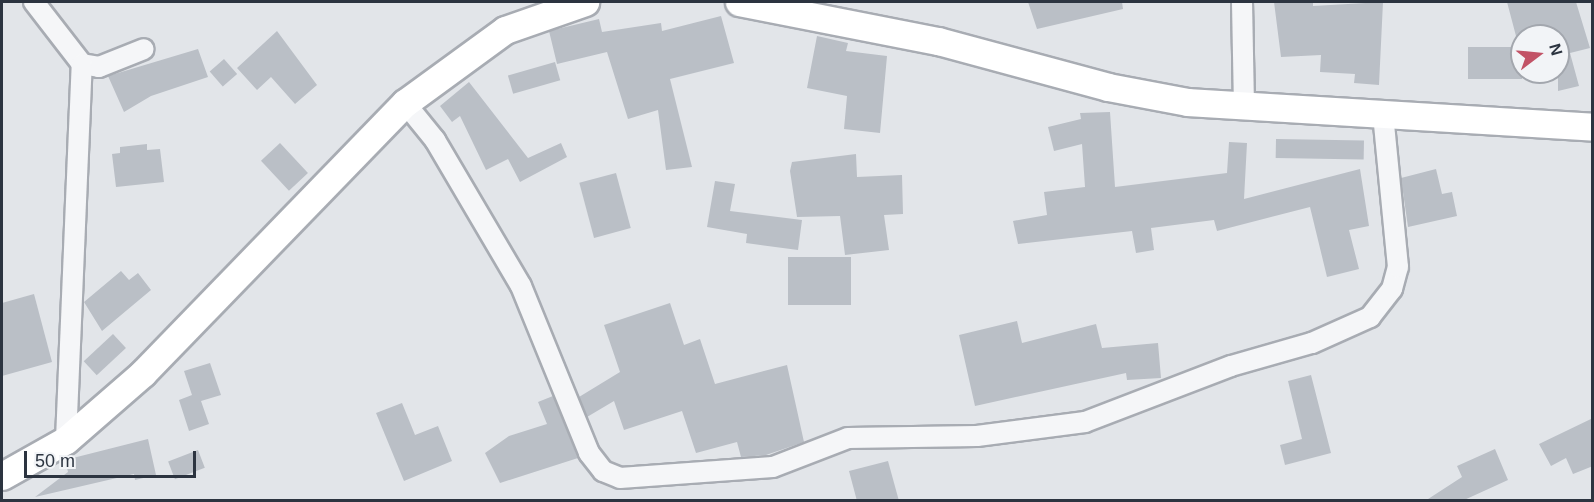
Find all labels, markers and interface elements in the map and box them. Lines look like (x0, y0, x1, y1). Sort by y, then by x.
north arrow (1510, 24, 1570, 84)
text: N (1546, 42, 1566, 57)
scale bar (27, 439, 200, 477)
text: 50 m (35, 451, 75, 471)

